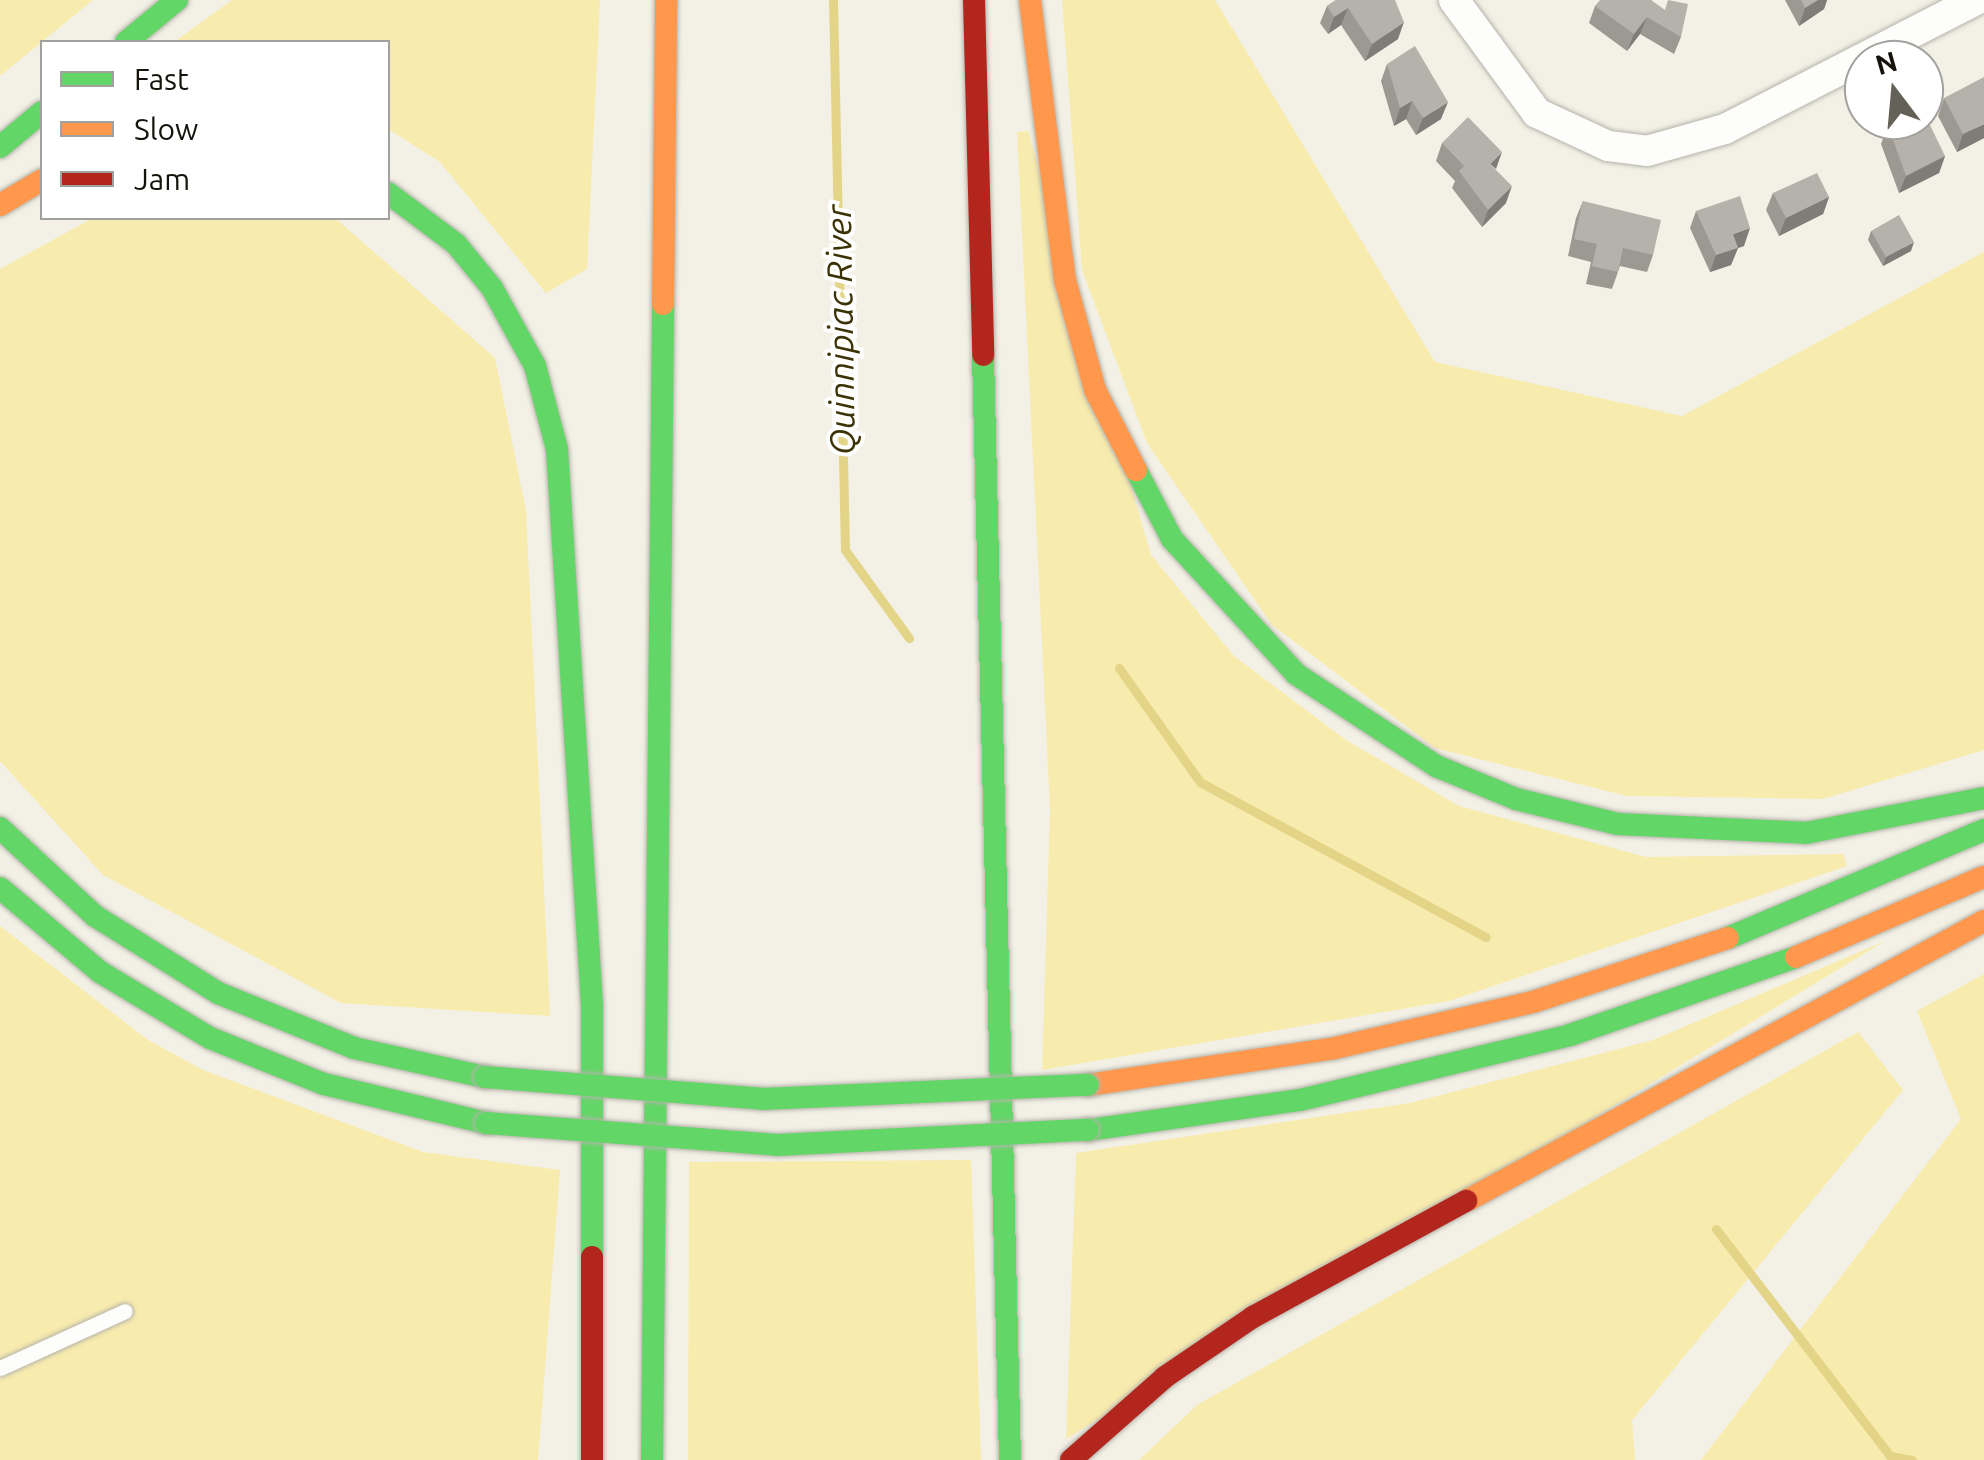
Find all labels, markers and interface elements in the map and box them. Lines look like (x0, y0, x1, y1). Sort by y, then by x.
legend (40, 40, 390, 220)
north arrow (1844, 40, 1944, 140)
text: N (1872, 45, 1900, 80)
text: Fast (134, 62, 189, 96)
text: Slow (134, 112, 198, 146)
text: Jam (134, 162, 190, 196)
water label: Quinnipiac River (817, 204, 863, 456)

